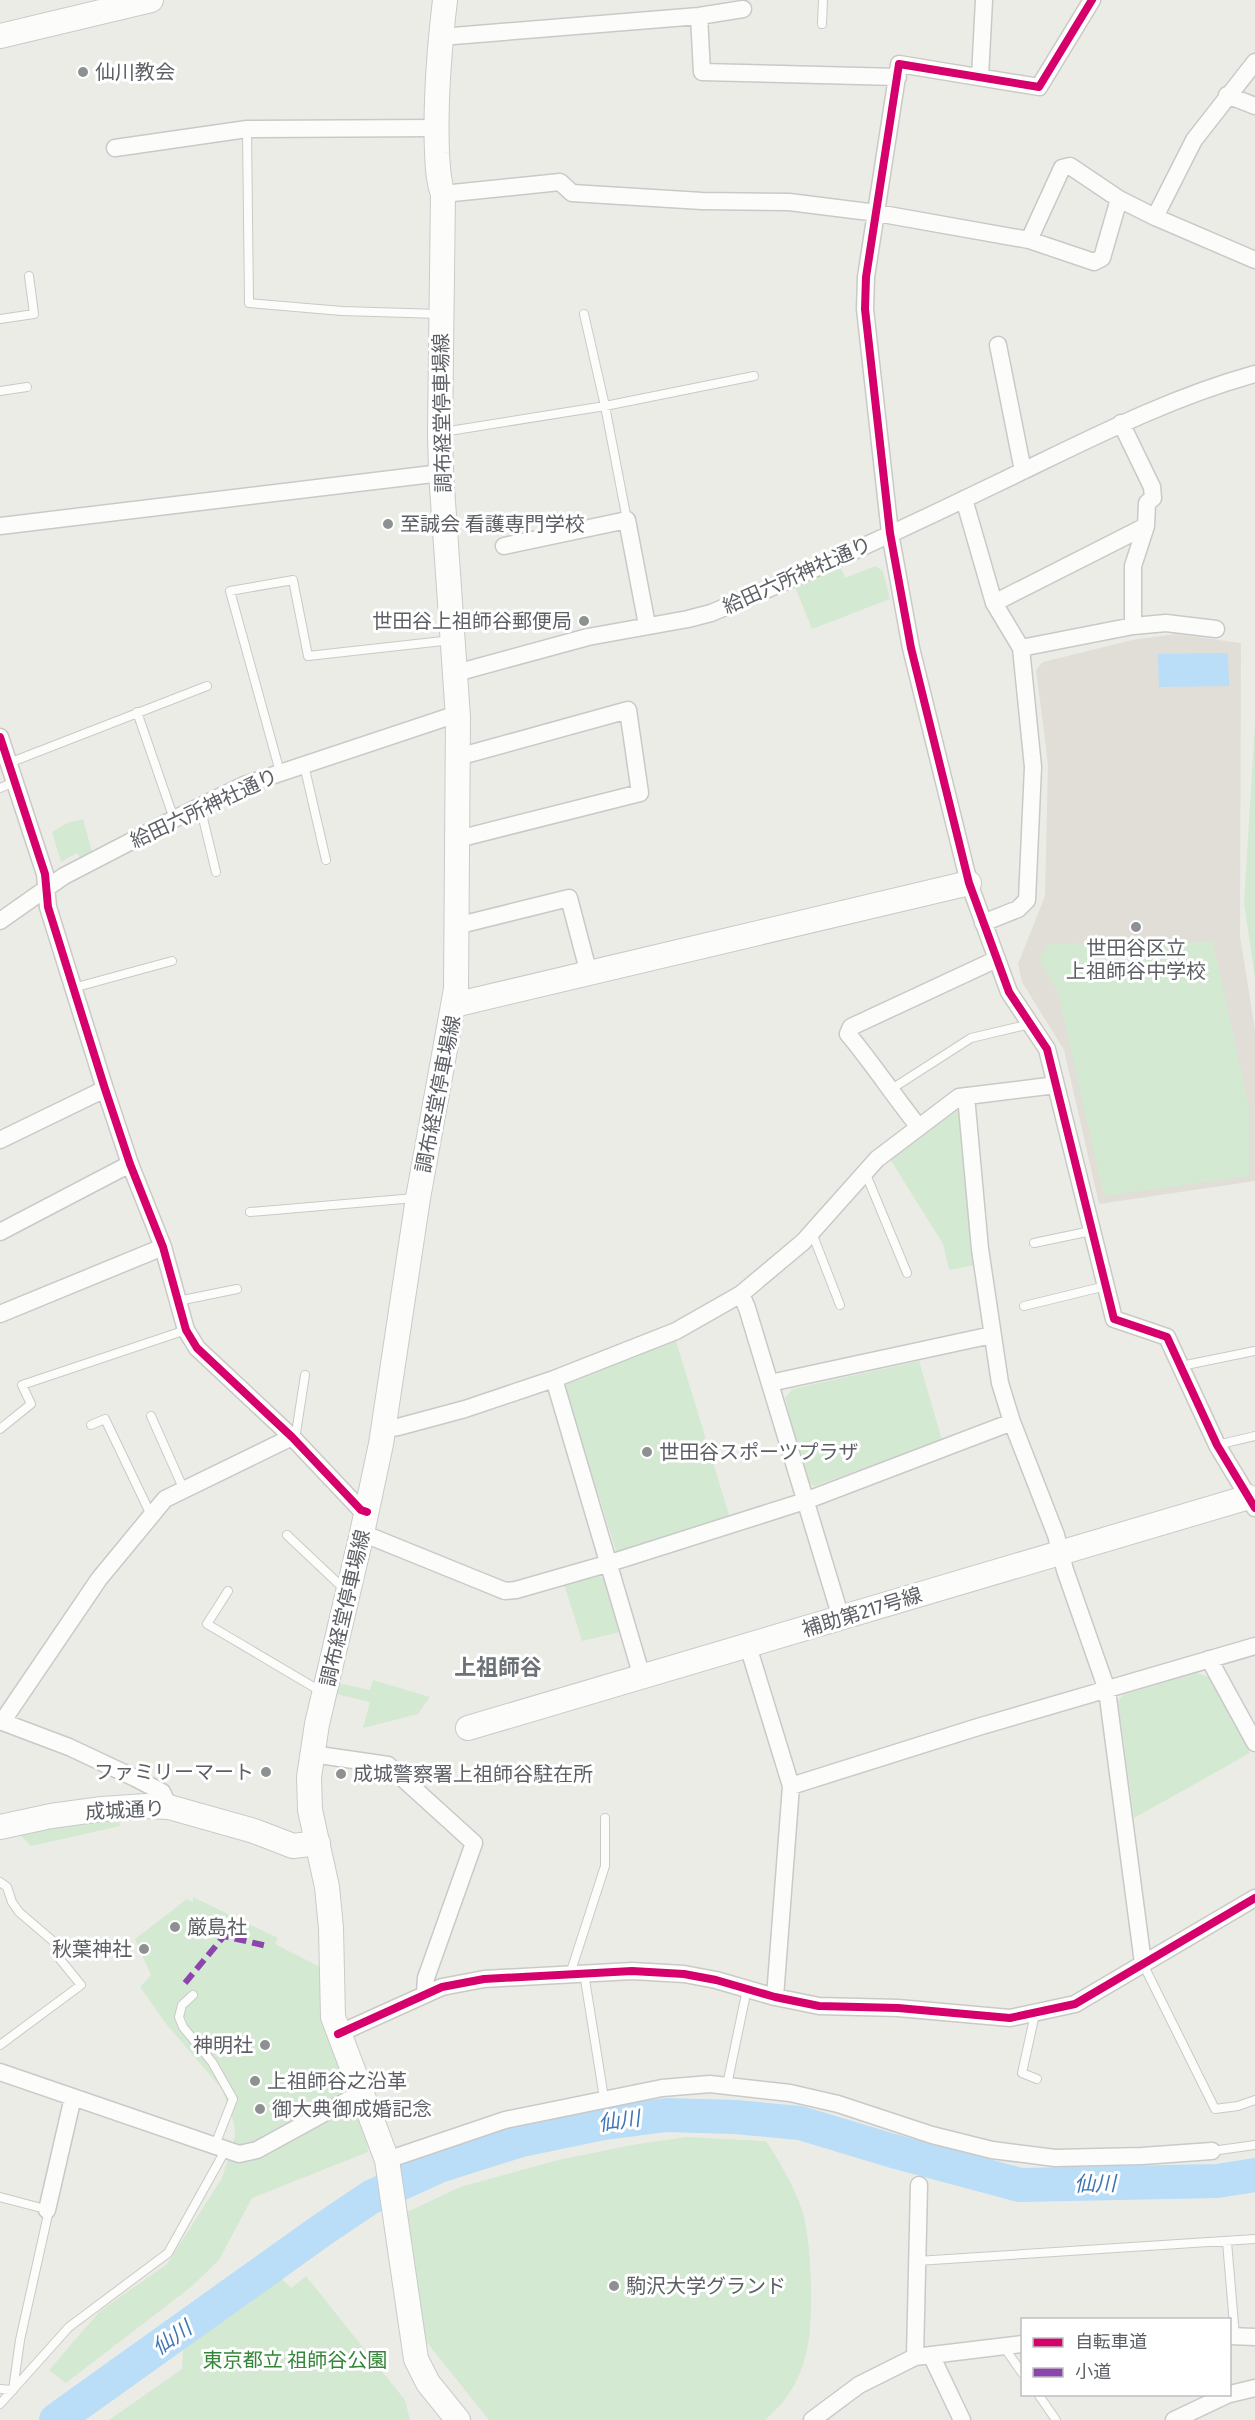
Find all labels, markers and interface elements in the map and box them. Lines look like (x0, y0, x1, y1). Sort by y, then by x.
place label: 仙川教会 (95, 60, 175, 84)
marker: 仙川教会 (76, 65, 90, 79)
street label: 調布経堂停車場線 (429, 333, 455, 493)
place label: 至誠会 看護専門学校 (400, 512, 585, 536)
marker: 至誠会 看護専門学校 (381, 517, 395, 531)
street label: 給田六所神社通り (719, 531, 875, 619)
place label: 世田谷上祖師谷郵便局 (372, 609, 572, 633)
marker: 世田谷上祖師谷郵便局 (577, 614, 591, 628)
street label: 給田六所神社通り (126, 763, 282, 853)
marker: 世田谷区立 上祖師谷中学校 (1129, 920, 1143, 934)
place label: 世田谷区立 上祖師谷中学校 (1066, 936, 1206, 983)
street label: 調布経堂停車場線 (411, 1013, 465, 1175)
place label: 世田谷スポーツプラザ (659, 1440, 859, 1464)
marker: 世田谷スポーツプラザ (640, 1445, 654, 1459)
street label: 調布経堂停車場線 (315, 1527, 375, 1689)
street label: 補助第217号線 (799, 1582, 925, 1642)
district label: 上祖師谷 (454, 1654, 542, 1681)
place label: ファミリーマート (94, 1760, 254, 1784)
place label: 成城警察署上祖師谷駐在所 (353, 1762, 593, 1786)
marker: ファミリーマート (259, 1765, 273, 1779)
marker: 成城警察署上祖師谷駐在所 (334, 1767, 348, 1781)
street label: 成城通り (84, 1796, 166, 1824)
place label: 厳島社 (187, 1915, 247, 1939)
marker: 厳島社 (168, 1920, 182, 1934)
place label: 秋葉神社 (52, 1937, 132, 1961)
marker: 秋葉神社 (137, 1942, 151, 1956)
place label: 神明社 (193, 2033, 253, 2057)
marker: 神明社 (258, 2038, 272, 2052)
place label: 上祖師谷之沿革 (267, 2069, 407, 2093)
marker: 上祖師谷之沿革 (248, 2074, 262, 2088)
place label: 御大典御成婚記念 (272, 2097, 432, 2121)
marker: 御大典御成婚記念 (253, 2102, 267, 2116)
water label: 仙川 (596, 2105, 644, 2137)
water label: 仙川 (1074, 2171, 1118, 2197)
place label: 駒沢大学グランド (626, 2274, 786, 2298)
marker: 駒沢大学グランド (607, 2279, 621, 2293)
water label: 仙川 (147, 2314, 198, 2361)
legend (1021, 2318, 1231, 2396)
text: 自転車道 (1075, 2331, 1147, 2353)
park label: 東京都立 祖師谷公園 (203, 2348, 387, 2372)
text: 小道 (1075, 2361, 1111, 2383)

